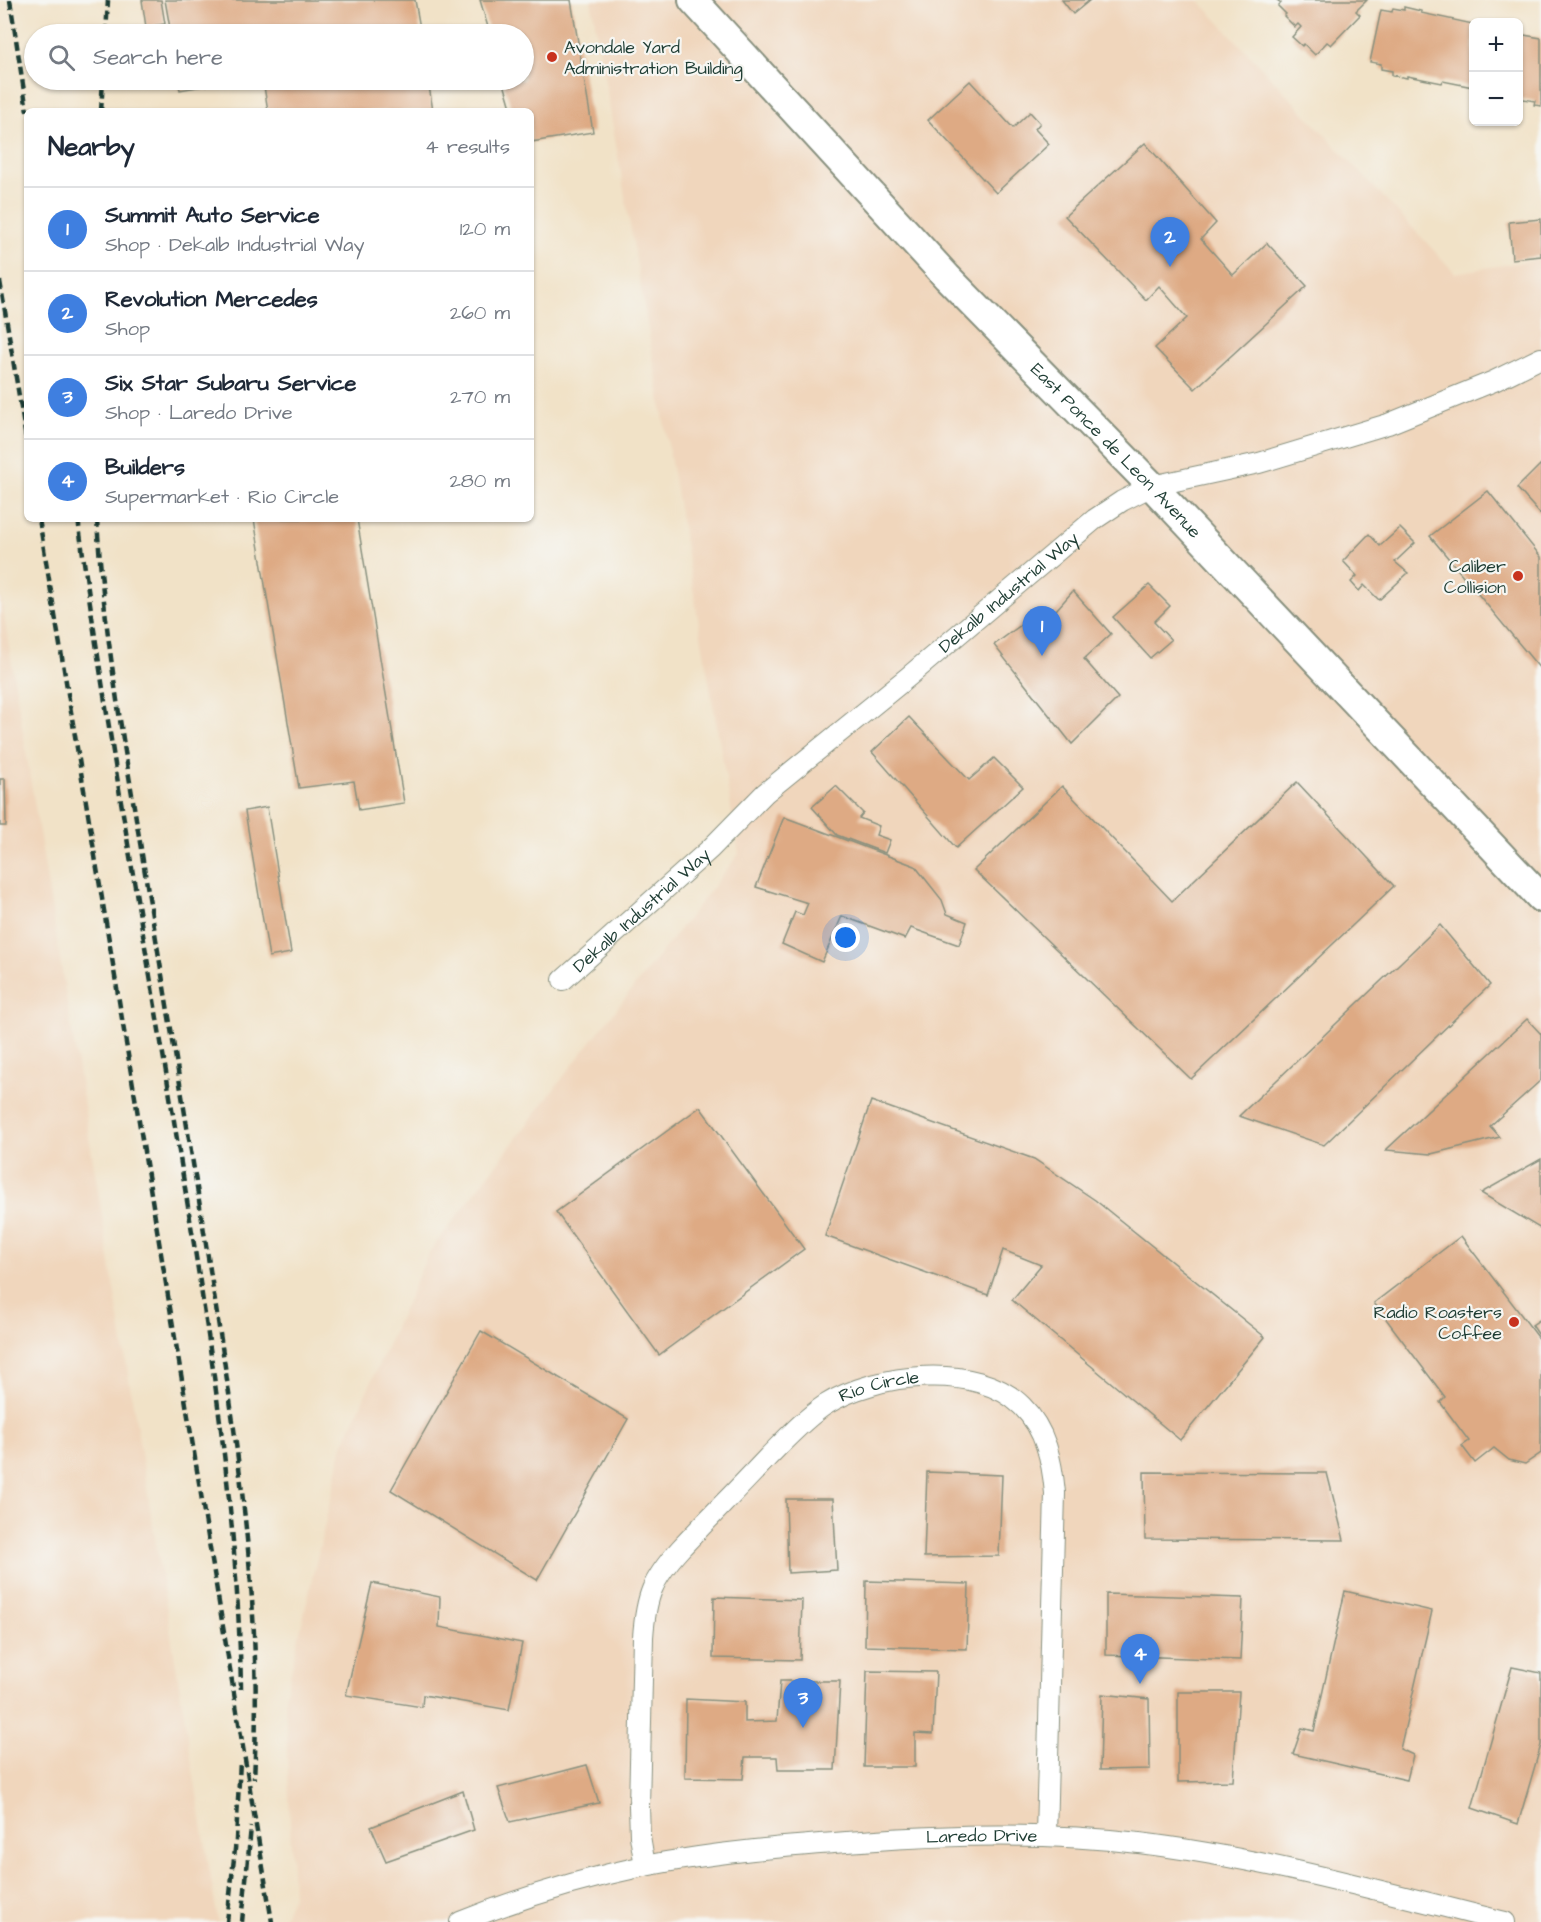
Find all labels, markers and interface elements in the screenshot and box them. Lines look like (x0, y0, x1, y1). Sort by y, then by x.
map controls (1469, 18, 1523, 126)
button: + (1469, 18, 1523, 72)
search box (24, 24, 534, 90)
place label: Avondale Yard Administration Building (564, 35, 743, 82)
icon: search (45, 41, 78, 74)
text: Search here (93, 42, 223, 73)
marker: Avondale Yard Administration Building (545, 50, 559, 64)
button: − (1469, 72, 1523, 126)
text: Nearby (48, 129, 135, 165)
text: 4 results (425, 133, 510, 161)
text: Summit Auto Service (105, 200, 320, 231)
text: 1 (66, 215, 69, 243)
text: 120 m (460, 215, 510, 243)
pin: 2 (1150, 218, 1190, 267)
text: Shop · Dekalb Industrial Way (105, 231, 365, 259)
text: Revolution Mercedes (105, 284, 318, 315)
text: 2 (62, 299, 73, 327)
text: 260 m (450, 299, 510, 327)
text: Shop (105, 315, 150, 343)
street label: East Ponce de Leon Avenue (1025, 357, 1207, 544)
text: Six Star Subaru Service (105, 368, 357, 399)
text: 3 (62, 383, 73, 411)
text: 270 m (450, 383, 510, 411)
text: Shop · Laredo Drive (105, 399, 293, 427)
text: Builders (105, 452, 185, 483)
text: 4 (61, 467, 74, 495)
text: 280 m (449, 467, 510, 495)
text: Supermarket · Rio Circle (105, 483, 339, 511)
street label: Dekalb Industrial Way (933, 526, 1085, 659)
place label: Caliber Collision (1444, 554, 1506, 600)
marker: Caliber Collision (1511, 569, 1525, 583)
pin: 1 (1022, 606, 1062, 656)
street label: Dekalb Industrial Way (568, 843, 717, 978)
your location (831, 923, 860, 952)
place label: Radio Roasters Coffee (1374, 1300, 1502, 1346)
marker: Radio Roasters Coffee (1507, 1315, 1521, 1329)
street label: Rio Circle (835, 1365, 920, 1409)
pin: 4 (1120, 1634, 1160, 1684)
pin: 3 (784, 1678, 822, 1728)
street label: Laredo Drive (926, 1823, 1038, 1850)

